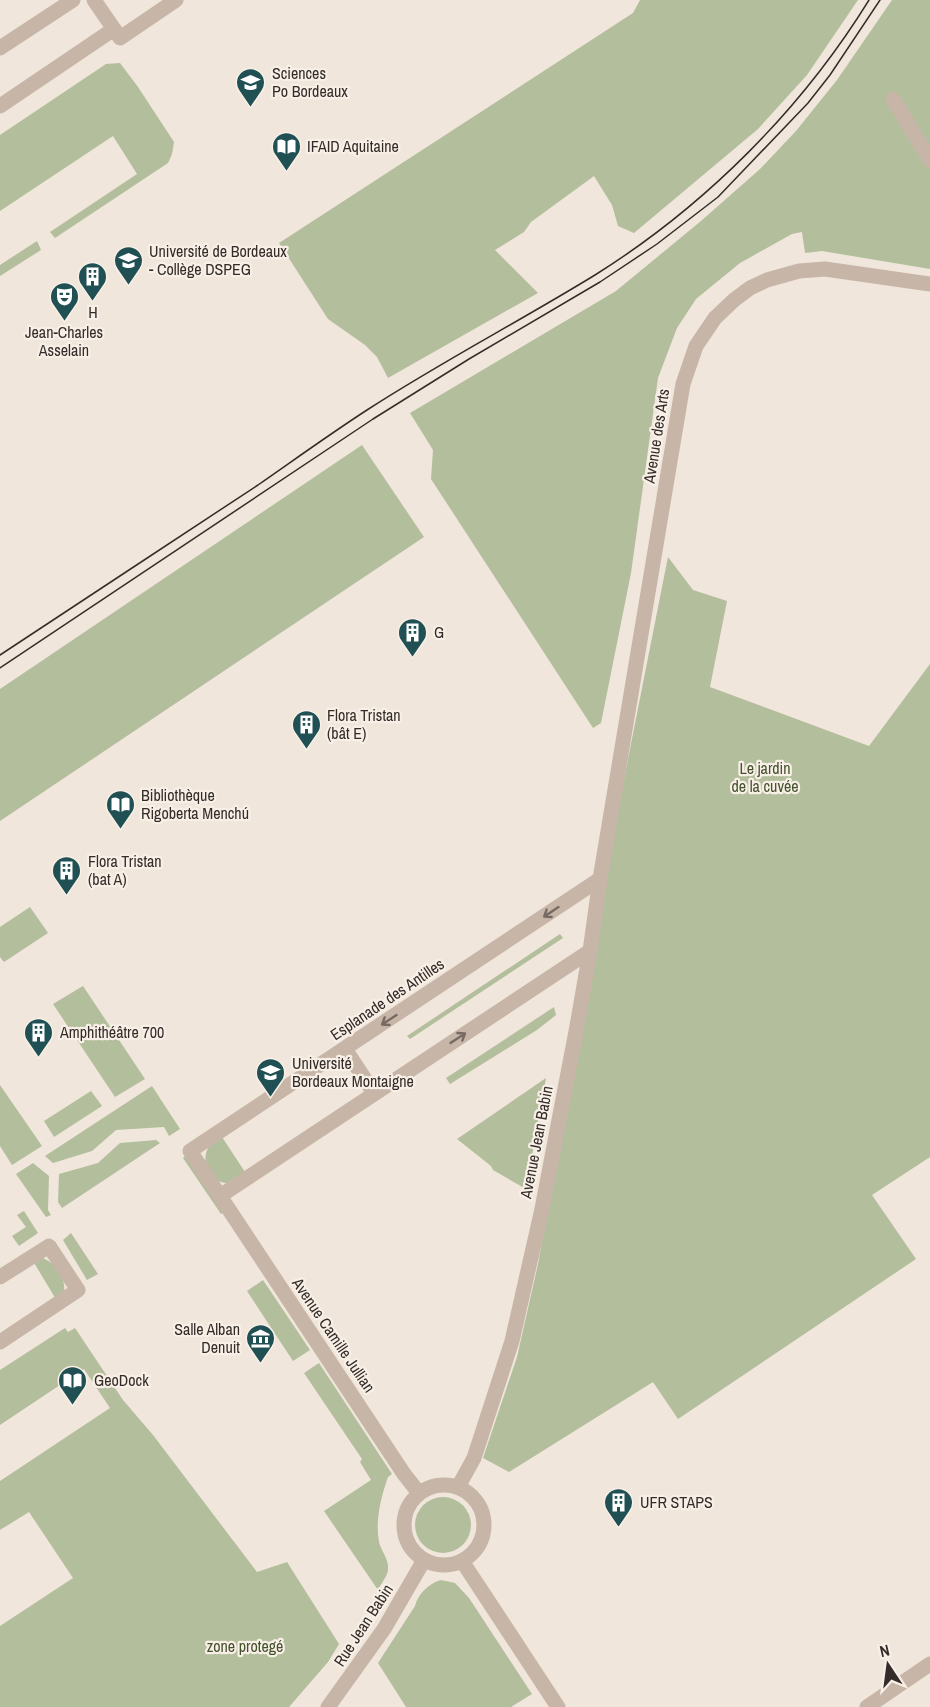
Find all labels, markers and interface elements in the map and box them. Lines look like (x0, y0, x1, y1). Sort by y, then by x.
place label: Sciences Po Bordeaux (272, 62, 348, 102)
school or university icon: Sciences Po Bordeaux (235, 66, 267, 108)
library icon: IFAID Aquitaine (270, 130, 302, 172)
place label: IFAID Aquitaine (307, 135, 399, 157)
place label: Université de Bordeaux - Collège DSPEG (149, 240, 287, 280)
school or university icon: Université de Bordeaux - Collège DSPEG (112, 244, 144, 286)
building icon: H (77, 260, 109, 302)
theatre icon: Jean-Charles Asselain (48, 280, 80, 322)
place label: H (88, 301, 98, 323)
place label: Jean-Charles Asselain (25, 321, 103, 361)
street label: Avenue des Arts (638, 387, 674, 486)
building icon: G (397, 616, 429, 658)
place label: G (434, 621, 444, 643)
place label: Flora Tristan (bât E) (327, 704, 401, 744)
building icon: Flora Tristan (bât E) (290, 708, 322, 750)
park label: Le jardin de la cuvée (731, 757, 799, 797)
place label: Bibliothèque Rigoberta Menchú (141, 784, 249, 824)
library icon: Bibliothèque Rigoberta Menchú (104, 788, 136, 830)
place label: Flora Tristan (bat A) (88, 850, 162, 890)
building icon: Flora Tristan (bat A) (51, 854, 83, 896)
one-way arrow (543, 906, 560, 918)
street label: Esplanade des Antilles (326, 953, 448, 1045)
one-way arrow (380, 1013, 397, 1026)
building icon: Amphithéâtre 700 (23, 1016, 55, 1058)
place label: Amphithéâtre 700 (59, 1021, 164, 1043)
one-way arrow (449, 1032, 466, 1044)
place label: Université Bordeaux Montaigne (292, 1052, 414, 1092)
school or university icon: Université Bordeaux Montaigne (255, 1056, 287, 1098)
street label: Avenue Jean Babin (514, 1084, 558, 1201)
street label: Avenue Camille Jullian (287, 1272, 381, 1397)
place label: Salle Alban Denuit (174, 1318, 240, 1358)
museum icon: Salle Alban Denuit (245, 1322, 277, 1364)
library icon: GeoDock (57, 1364, 89, 1406)
place label: GeoDock (94, 1369, 149, 1391)
building icon: UFR STAPS (603, 1486, 635, 1528)
place label: UFR STAPS (640, 1491, 713, 1513)
street label: Rue Jean Babin (328, 1580, 398, 1670)
park label: zone protegé (207, 1635, 283, 1657)
north arrow (858, 1635, 918, 1695)
text: N (878, 1639, 892, 1662)

